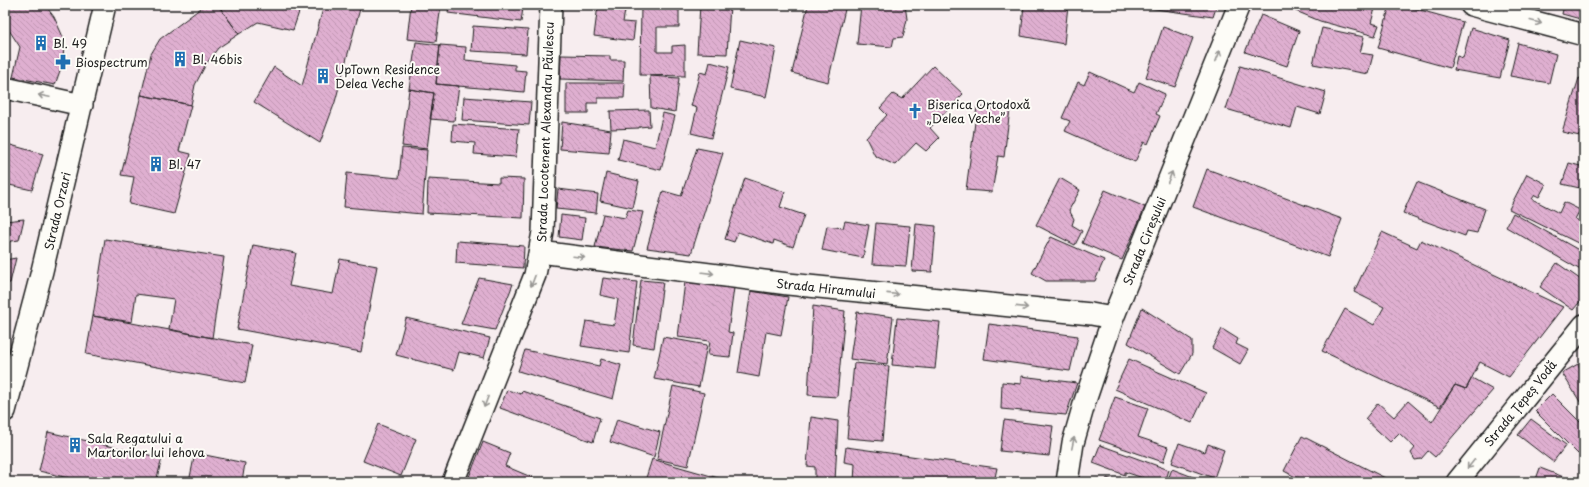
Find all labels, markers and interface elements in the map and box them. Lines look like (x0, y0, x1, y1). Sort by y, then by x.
one-way arrow (1529, 19, 1542, 26)
street label: Strada Locotenent Alexandru Păulescu (532, 21, 558, 243)
building icon: Bl. 49 (32, 34, 50, 52)
place label: Bl. 49 (53, 34, 87, 52)
building icon: Bl. 46bis (171, 50, 189, 68)
place label: Bl. 46bis (192, 50, 243, 68)
one-way arrow (1215, 51, 1223, 63)
pharmacy icon: Biospectrum (54, 53, 72, 71)
place label: Biospectrum (75, 53, 148, 71)
place label: UpTown Residence Delea Veche (335, 60, 440, 92)
building icon: UpTown Residence Delea Veche (314, 67, 332, 85)
one-way arrow (37, 92, 50, 100)
place label: Biserica Ortodoxă „Delea Veche” (927, 95, 1031, 127)
church icon: Biserica Ortodoxă „Delea Veche” (906, 102, 924, 120)
building icon: Bl. 47 (147, 155, 165, 173)
place label: Bl. 47 (168, 155, 202, 173)
street label: Strada Orzari (39, 170, 75, 252)
one-way arrow (1166, 171, 1174, 183)
street label: Strada Cireșului (1118, 194, 1170, 288)
one-way arrow (572, 253, 585, 260)
one-way arrow (701, 270, 714, 277)
one-way arrow (529, 274, 537, 286)
street label: Strada Hiramului (775, 274, 877, 302)
one-way arrow (886, 291, 899, 298)
one-way arrow (1015, 304, 1028, 311)
street label: Strada Țepeș Vodă (1479, 355, 1561, 450)
one-way arrow (481, 395, 489, 407)
place label: Sala Regatului a Martorilor lui Iehova (87, 429, 206, 461)
building icon: Sala Regatului a Martorilor lui Iehova (66, 436, 84, 454)
one-way arrow (1069, 437, 1077, 450)
one-way arrow (1467, 458, 1476, 469)

